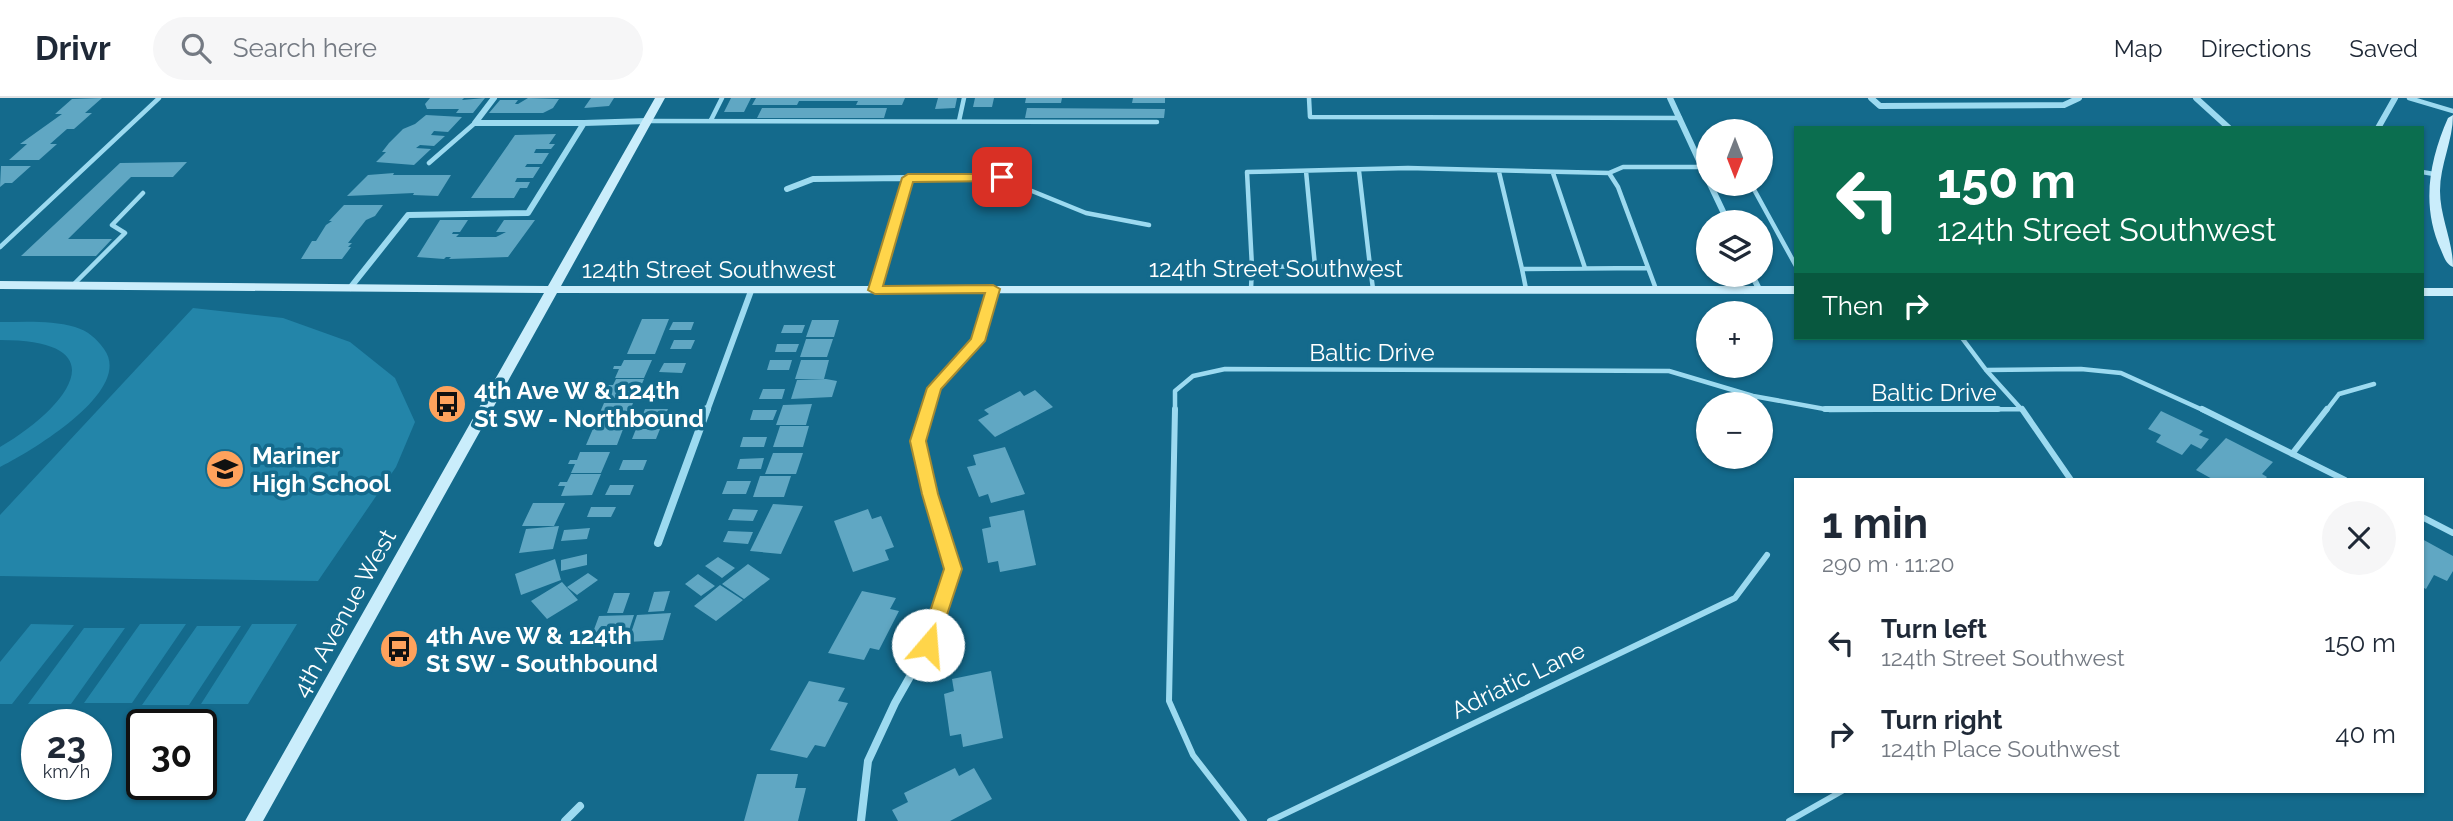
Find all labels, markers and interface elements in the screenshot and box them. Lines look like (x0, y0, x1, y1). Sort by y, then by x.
search box (153, 17, 643, 80)
text: Drivr (35, 29, 111, 68)
icon: search (177, 29, 215, 67)
text: Search here (233, 33, 377, 63)
text: Map (2114, 34, 2163, 63)
text: Directions (2201, 34, 2311, 63)
text: Saved (2349, 34, 2418, 63)
north arrow (1696, 119, 1773, 196)
map controls (1696, 119, 1773, 469)
pin (972, 147, 1032, 207)
text: 150 m (1937, 152, 2076, 209)
icon: left (1822, 154, 1913, 245)
icon: arrive (983, 158, 1021, 196)
button: layers (1696, 210, 1773, 287)
text: 124th Street Southwest (1937, 211, 2276, 248)
street label: 124th Street Southwest (1149, 254, 1403, 283)
street label: 124th Street Southwest (582, 255, 836, 284)
icon: right (1897, 287, 1935, 325)
text: Then (1822, 291, 1883, 321)
button: + (1696, 301, 1773, 378)
street label: Baltic Drive (1309, 338, 1435, 367)
place label: 4th Ave W & 124th St SW - Northbound (474, 376, 704, 433)
street label: Baltic Drive (1871, 378, 1997, 407)
bus stop icon: 4th Ave W & 124th St SW - Northbound (426, 383, 468, 425)
button: − (1696, 392, 1773, 469)
place label: Mariner High School (252, 441, 391, 498)
school or university icon: Mariner High School (204, 448, 246, 490)
text: 1 min (1822, 499, 1928, 548)
button: close (2322, 501, 2396, 575)
street label: 4th Avenue West (286, 524, 402, 702)
text: 290 m · 11:20 (1822, 550, 1955, 577)
position arrow (891, 608, 965, 682)
text: Turn left (1881, 614, 1987, 644)
place label: 4th Ave W & 124th St SW - Southbound (426, 621, 658, 678)
icon: left (1822, 624, 1860, 662)
bus stop icon: 4th Ave W & 124th St SW - Southbound (378, 628, 420, 670)
text: 150 m (2324, 628, 2396, 658)
street label: Adriatic Lane (1446, 635, 1590, 725)
text: 124th Street Southwest (1881, 644, 2125, 671)
text: Turn right (1881, 705, 2002, 735)
speed limit sign: 30 (126, 709, 217, 800)
icon: right (1822, 715, 1860, 753)
text: 40 m (2335, 719, 2396, 749)
text: 23 (47, 725, 86, 766)
text: 124th Place Southwest (1881, 735, 2120, 762)
text: km/h (43, 761, 90, 782)

